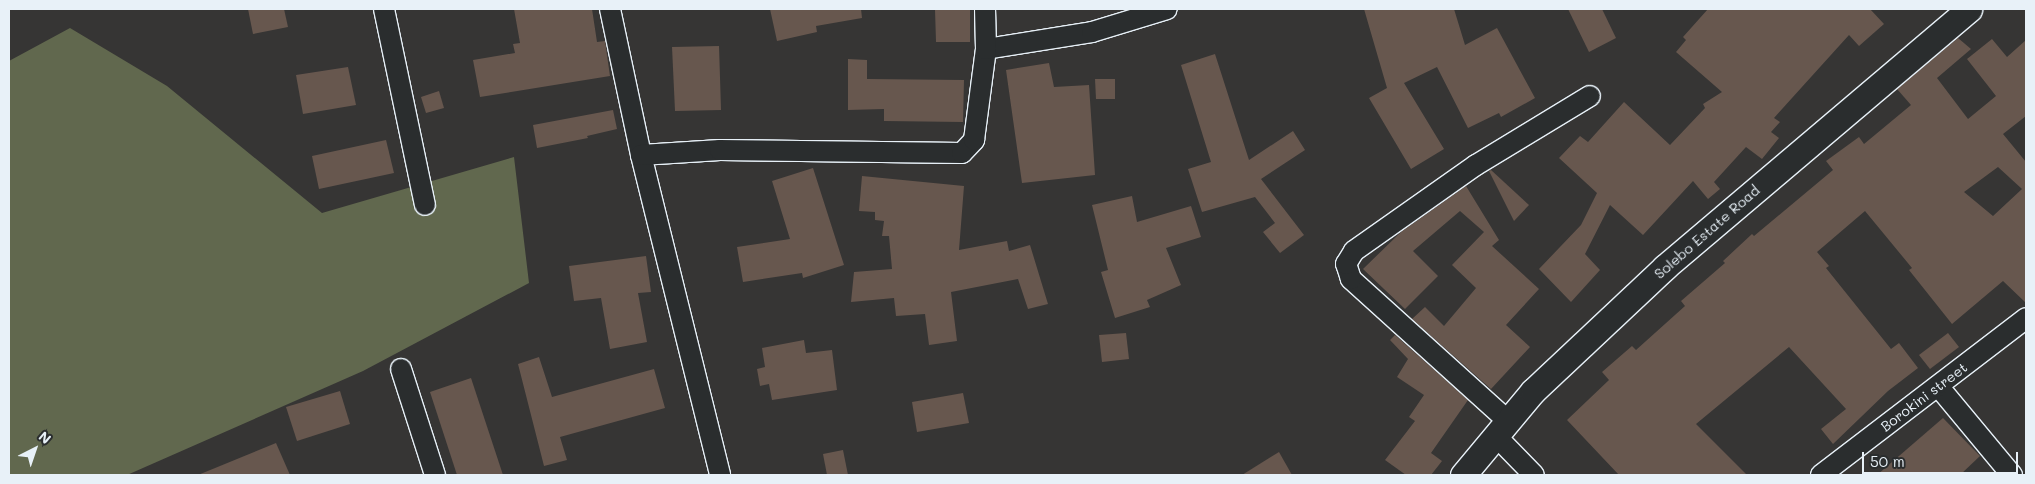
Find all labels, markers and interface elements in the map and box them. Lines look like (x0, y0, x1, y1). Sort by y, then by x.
street label: Solebo Estate Road (1651, 182, 1763, 282)
street label: Borokini street (1877, 359, 1971, 435)
north arrow (10, 424, 60, 474)
text: N (35, 427, 55, 448)
scale bar (1865, 442, 2021, 474)
text: 50 m (1870, 451, 1905, 471)

